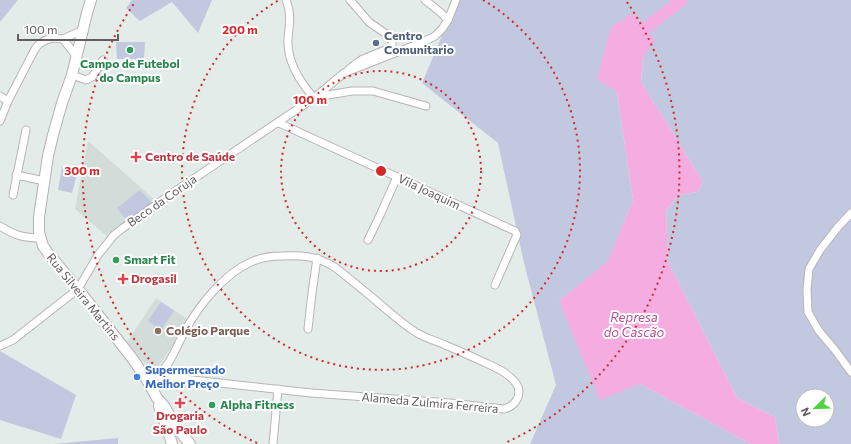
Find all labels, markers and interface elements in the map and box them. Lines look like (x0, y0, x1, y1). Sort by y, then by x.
scale bar (18, 16, 118, 42)
text: 100 m (24, 22, 58, 36)
text: 200 m (222, 22, 258, 36)
place label: Centro Comunitario (384, 28, 454, 56)
marker: Centro Comunitario (371, 38, 381, 48)
marker: Campo de Futebol do Campus (125, 45, 135, 55)
place label: Campo de Futebol do Campus (80, 56, 180, 84)
text: 100 m (293, 92, 327, 106)
place label: Centro de Saúde (145, 149, 235, 163)
marker: Centro de Saúde (130, 151, 142, 163)
text: 300 m (64, 163, 100, 177)
centre of rings (374, 164, 388, 178)
street label: Beco da Coruja (124, 171, 199, 229)
street label: Vila Joaquim (396, 171, 463, 213)
street label: Rua Silveira Martins (44, 250, 123, 343)
place label: Smart Fit (124, 252, 176, 266)
marker: Smart Fit (111, 255, 121, 265)
place label: Drogasil (131, 271, 177, 285)
marker: Drogasil (118, 274, 128, 284)
water label: Represa do Cascão (604, 309, 664, 340)
place label: Colégio Parque (166, 323, 250, 337)
marker: Colégio Parque (153, 326, 163, 336)
place label: Supermercado Melhor Preço (145, 362, 225, 390)
marker: Supermercado Melhor Preço (132, 372, 142, 382)
north arrow (795, 388, 835, 428)
street label: Alameda Zulmira Ferreira (361, 389, 499, 415)
place label: Alpha Fitness (220, 397, 295, 411)
marker: Drogaria São Paulo (175, 398, 185, 408)
marker: Alpha Fitness (207, 400, 217, 410)
text: N (798, 406, 813, 418)
place label: Drogaria São Paulo (153, 408, 207, 436)

